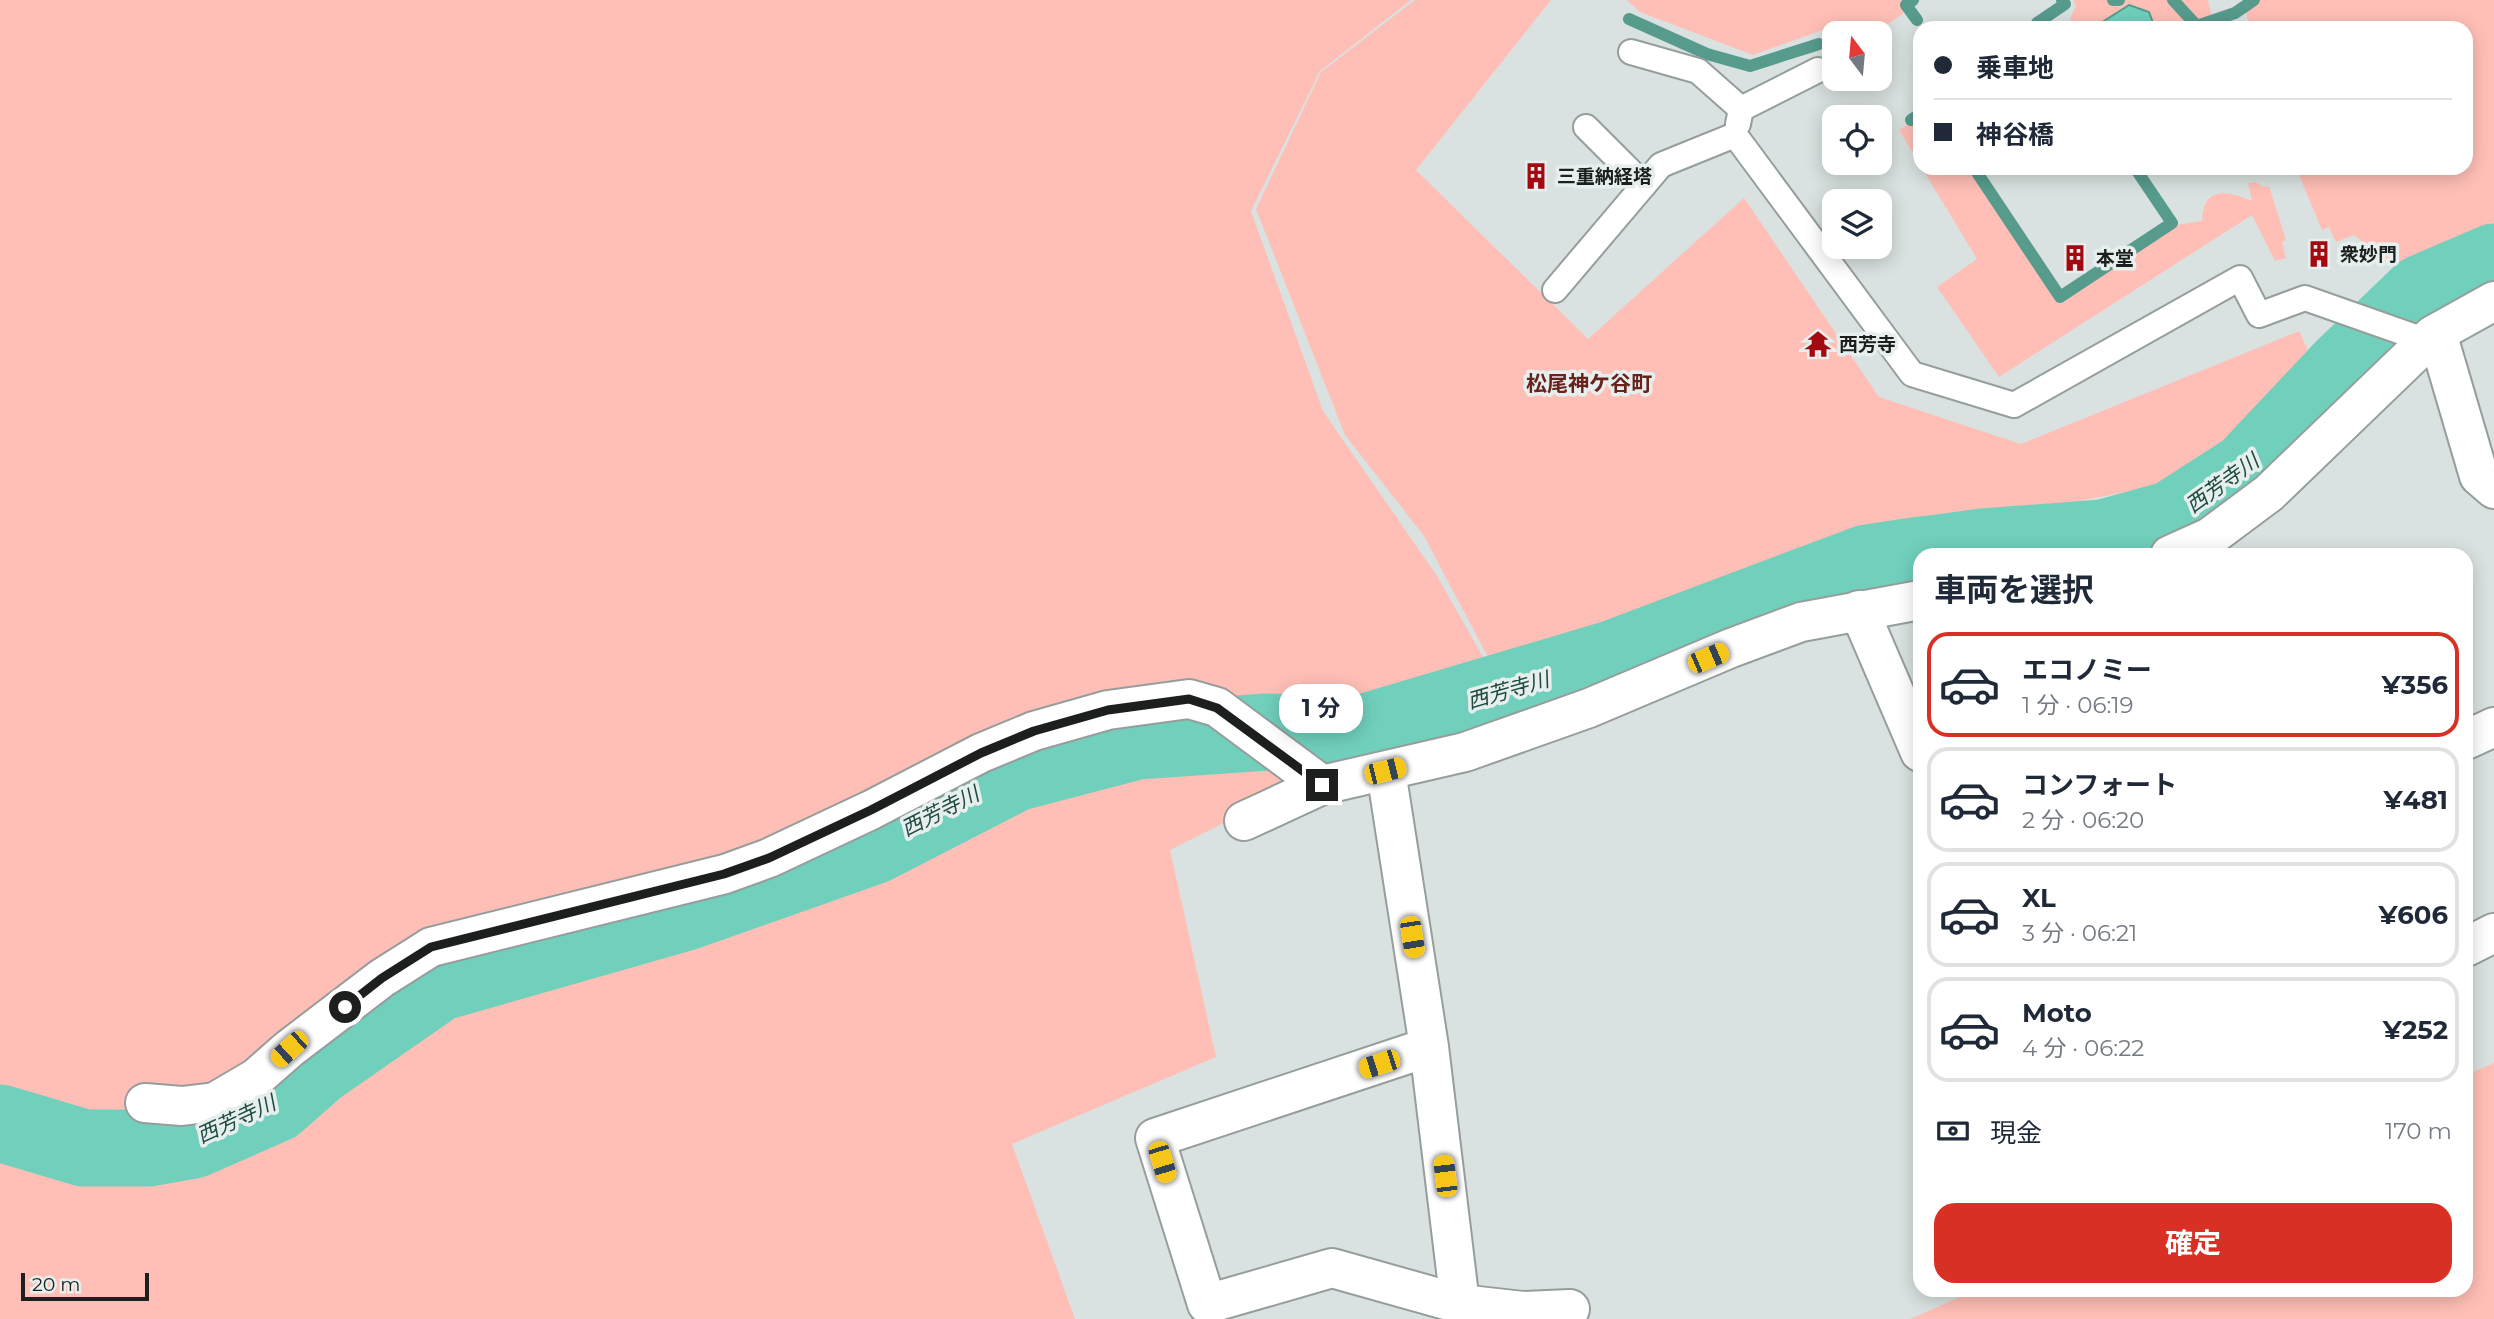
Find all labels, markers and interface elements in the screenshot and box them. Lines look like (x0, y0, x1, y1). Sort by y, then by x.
north arrow (1822, 21, 1892, 91)
map controls (1822, 21, 1892, 259)
text: 乗車地 (1976, 52, 2054, 84)
button: locate (1822, 105, 1892, 175)
text: 神谷橋 (1976, 119, 2054, 151)
building icon: 三重納経塔 (1521, 161, 1551, 191)
place label: 三重納経塔 (1557, 165, 1652, 188)
button: layers (1822, 189, 1892, 259)
building icon: 衆妙門 (2304, 239, 2334, 269)
building icon: 本堂 (2060, 243, 2090, 273)
place label: 衆妙門 (2340, 243, 2397, 266)
place label: 本堂 (2096, 247, 2134, 270)
temple icon: 西芳寺 (1803, 329, 1833, 359)
place label: 西芳寺 (1839, 333, 1896, 356)
district label: 松尾神ケ谷町 (1526, 371, 1652, 396)
water label: 西芳寺川 (2181, 447, 2265, 518)
text: 車両を選択 (1934, 570, 2094, 609)
car (1685, 640, 1732, 676)
icon: car (1938, 653, 2001, 716)
text: エコノミー (2022, 654, 2152, 686)
water label: 西芳寺川 (1464, 666, 1554, 714)
text: ¥356 (2381, 669, 2448, 701)
callout: 1 分 (1280, 684, 1364, 732)
text: 1 分 · 06:19 (2022, 691, 2134, 719)
text: 1 分 (1302, 694, 1340, 722)
car (1363, 756, 1408, 786)
icon: car (1938, 768, 2001, 831)
route end (1306, 769, 1338, 801)
text: コンフォート (2022, 769, 2177, 801)
water label: 西芳寺川 (897, 780, 985, 841)
text: ¥481 (2384, 784, 2448, 816)
text: 2 分 · 06:20 (2022, 806, 2144, 834)
text: XL (2022, 882, 2056, 914)
icon: car (1938, 883, 2001, 946)
text: ¥606 (2378, 899, 2448, 931)
car (1399, 915, 1426, 959)
text: 3 分 · 06:21 (2022, 919, 2137, 947)
route start (329, 991, 361, 1023)
text: Moto (2022, 997, 2092, 1029)
icon: car (1938, 998, 2001, 1061)
text: ¥252 (2383, 1014, 2448, 1046)
car (267, 1027, 312, 1071)
text: 4 分 · 06:22 (2022, 1034, 2144, 1062)
car (1356, 1048, 1403, 1080)
water label: 西芳寺川 (193, 1089, 281, 1148)
icon: cash (1934, 1112, 1972, 1150)
text: 現金 (1990, 1117, 2042, 1149)
text: 170 m (2385, 1117, 2452, 1145)
car (1146, 1139, 1179, 1185)
car (1433, 1154, 1458, 1198)
button: 確定 (1934, 1203, 2452, 1283)
scale bar (21, 1270, 149, 1302)
text: 20 m (32, 1273, 80, 1296)

